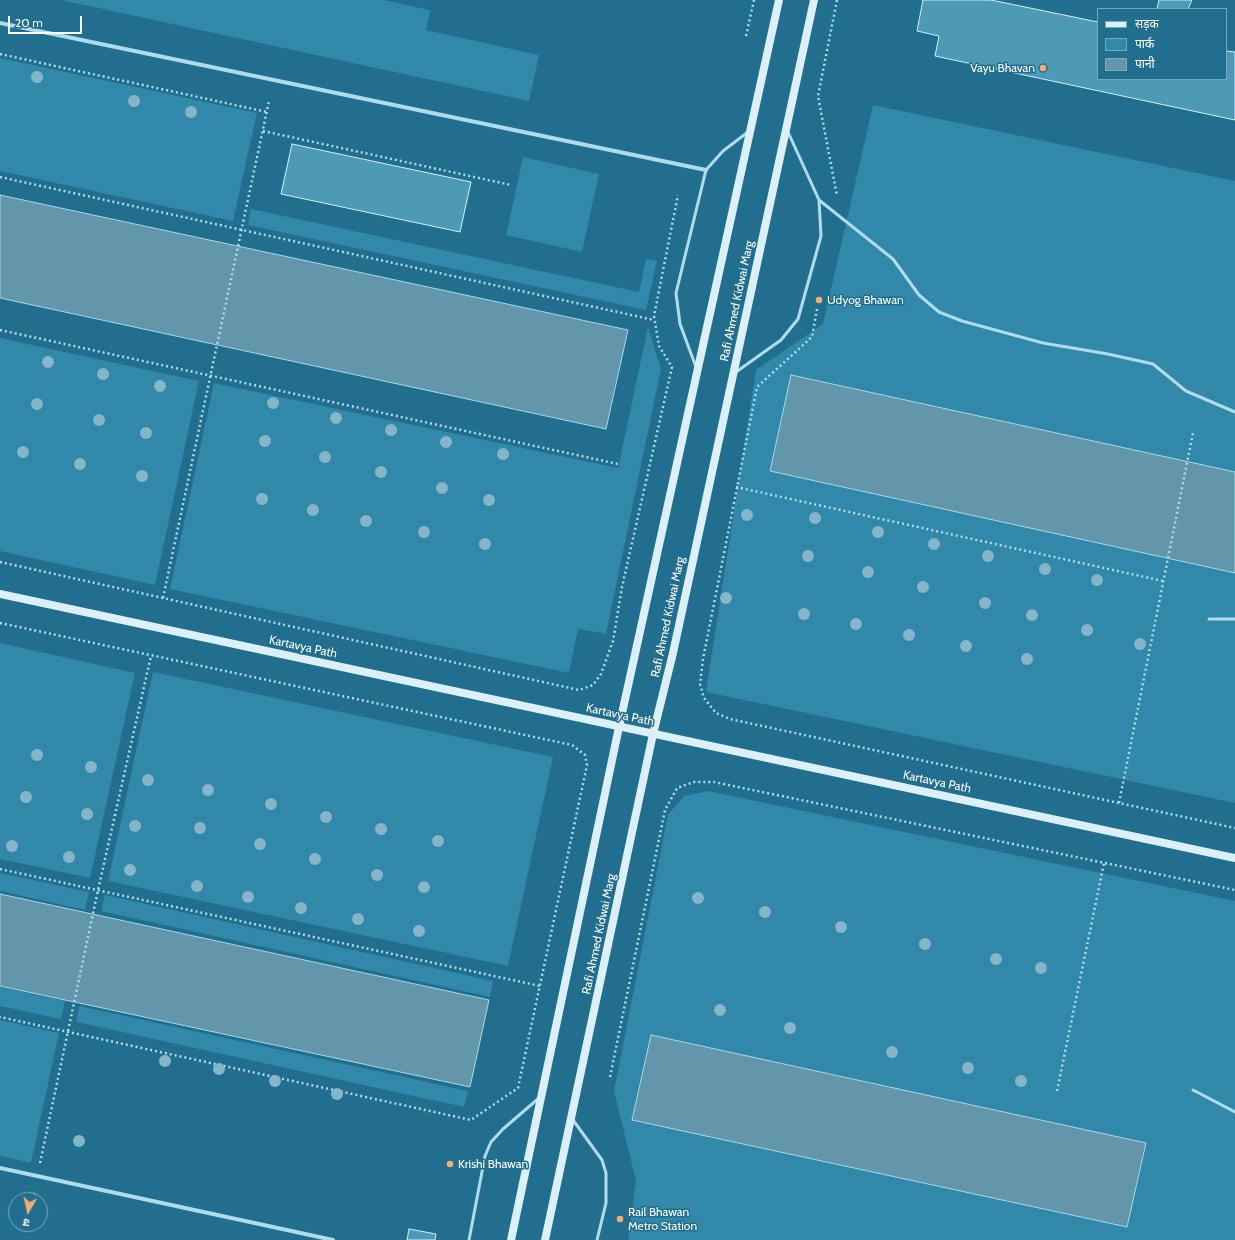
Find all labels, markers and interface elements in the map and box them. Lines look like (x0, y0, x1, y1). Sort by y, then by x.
scale bar (10, 8, 84, 34)
legend (1097, 8, 1227, 80)
text: 20 m (15, 15, 43, 30)
text: सड़क (1135, 16, 1159, 31)
text: पार्क (1135, 36, 1154, 51)
text: पानी (1135, 56, 1155, 71)
place label: Vayu Bhavan (970, 61, 1035, 75)
marker: Vayu Bhavan (1038, 63, 1048, 73)
street label: Rafi Ahmed Kidwai Marg (717, 239, 757, 363)
place label: Udyog Bhawan (827, 293, 904, 307)
marker: Udyog Bhawan (814, 295, 824, 305)
street label: Rafi Ahmed Kidwai Marg (648, 555, 688, 679)
street label: Kartavya Path (268, 633, 338, 661)
street label: Kartavya Path (585, 701, 655, 729)
street label: Kartavya Path (902, 768, 972, 796)
street label: Rafi Ahmed Kidwai Marg (579, 872, 619, 996)
place label: Krishi Bhawan (458, 1157, 528, 1171)
marker: Krishi Bhawan (445, 1159, 455, 1169)
north arrow (8, 1192, 48, 1232)
place label: Rail Bhawan Metro Station (628, 1205, 697, 1233)
marker: Rail Bhawan Metro Station (615, 1214, 625, 1224)
text: उ (22, 1215, 31, 1230)

